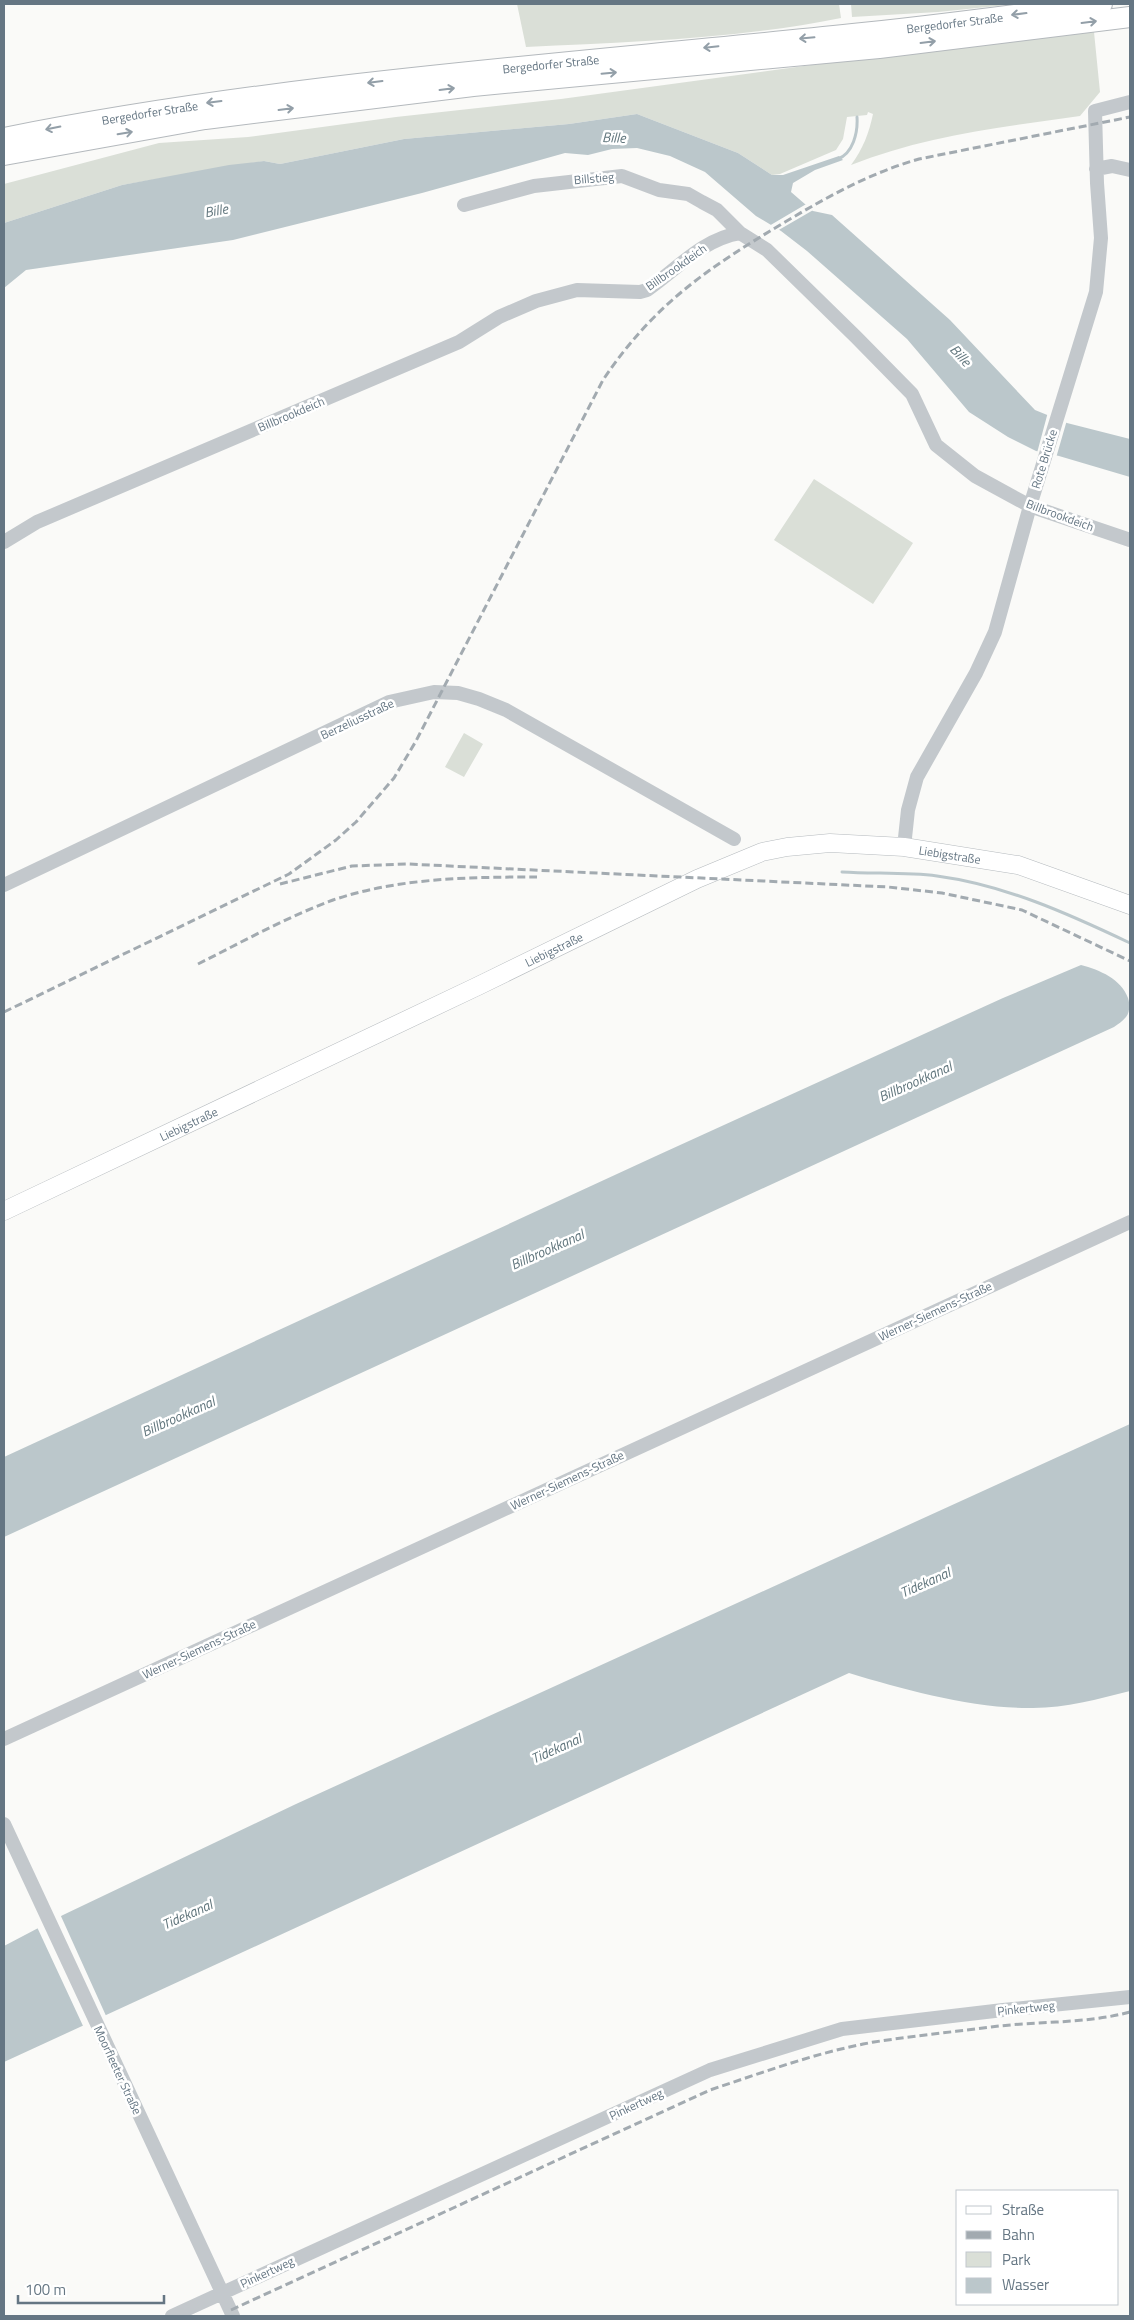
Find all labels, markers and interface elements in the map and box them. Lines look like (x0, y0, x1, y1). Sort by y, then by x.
street label: Bergedorfer Straße (905, 7, 1004, 38)
one-way arrow (1011, 9, 1027, 19)
one-way arrow (1081, 17, 1097, 27)
one-way arrow (799, 34, 815, 43)
one-way arrow (919, 37, 935, 47)
one-way arrow (703, 42, 719, 52)
street label: Bergedorfer Straße (501, 50, 600, 78)
one-way arrow (600, 68, 616, 78)
one-way arrow (368, 77, 384, 87)
one-way arrow (439, 84, 455, 94)
street label: Bergedorfer Straße (100, 95, 199, 129)
one-way arrow (206, 98, 222, 108)
one-way arrow (277, 104, 293, 114)
one-way arrow (46, 124, 62, 134)
water label: Bille (602, 126, 628, 148)
one-way arrow (117, 128, 133, 138)
street label: Billstieg (573, 167, 615, 189)
water label: Bille (203, 197, 231, 222)
street label: Billbrookdeich (642, 239, 710, 295)
water label: Bille (945, 339, 978, 372)
street label: Billbrookdeich (255, 391, 327, 437)
street label: Rote Brücke (1026, 427, 1062, 491)
street label: Billbrookdeich (1023, 494, 1097, 536)
street label: Berzeliusstraße (317, 694, 397, 744)
street label: Liebigstraße (917, 840, 982, 868)
street label: Liebigstraße (521, 927, 586, 971)
water label: Billbrookkanal (875, 1055, 957, 1107)
street label: Liebigstraße (156, 1102, 221, 1146)
water label: Billbrookkanal (507, 1223, 589, 1275)
street label: Werner-Siemens-Straße (875, 1276, 995, 1346)
water label: Billbrookkanal (138, 1390, 220, 1442)
street label: Werner-Siemens-Straße (507, 1445, 627, 1515)
water label: Tidekanal (897, 1561, 955, 1602)
street label: Werner-Siemens-Straße (139, 1614, 259, 1684)
water label: Tidekanal (528, 1727, 586, 1768)
water label: Tidekanal (159, 1893, 217, 1934)
street label: Pinkertweg (996, 1996, 1056, 2020)
street label: Moorfleeter Straße (89, 2022, 147, 2118)
street label: Pinkertweg (606, 2083, 666, 2125)
legend (956, 2190, 1119, 2305)
text: Straße (1002, 2198, 1044, 2221)
text: Bahn (1002, 2223, 1035, 2246)
text: Park (1002, 2248, 1031, 2271)
street label: Pinkertweg (237, 2251, 297, 2293)
scale bar (18, 2272, 164, 2304)
text: Wasser (1002, 2273, 1049, 2296)
text: 100 m (25, 2278, 66, 2301)

